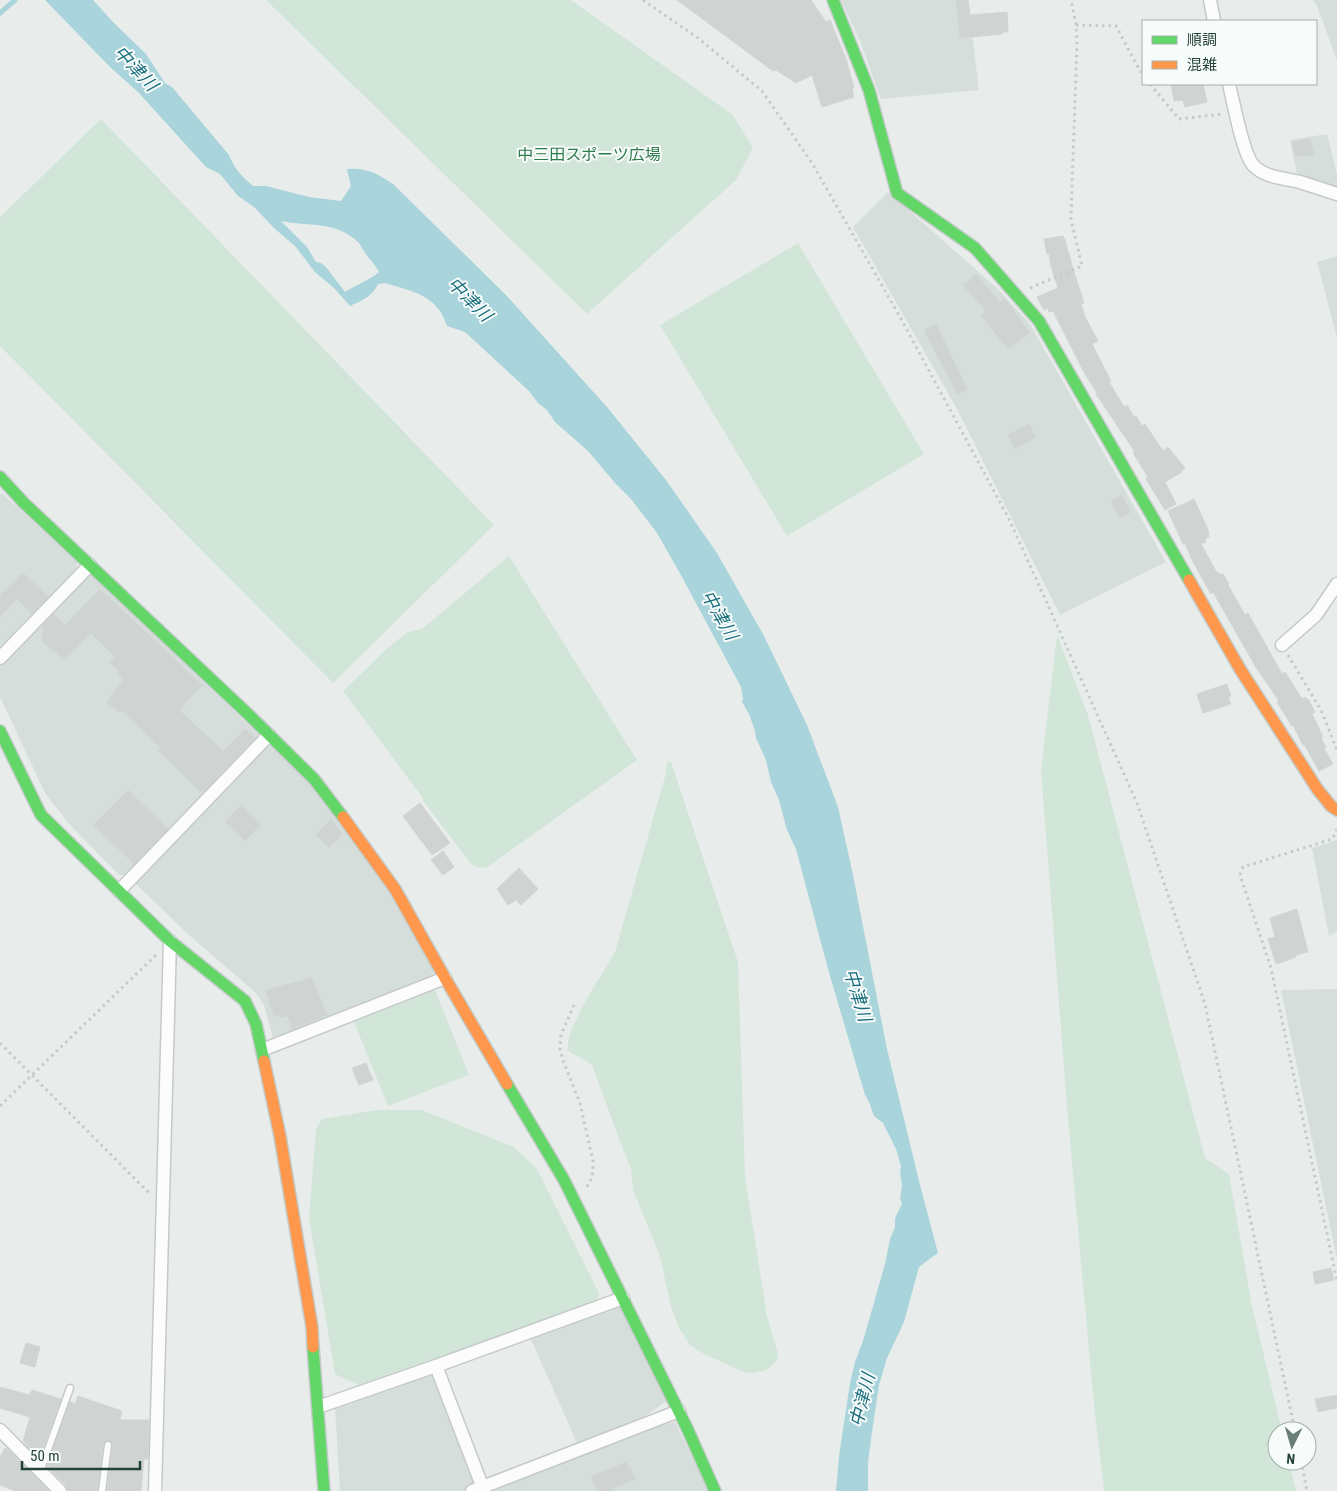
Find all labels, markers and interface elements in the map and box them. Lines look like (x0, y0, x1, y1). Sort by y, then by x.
legend (1142, 20, 1317, 85)
text: 順調 (1187, 31, 1217, 49)
water label: 中津川 (110, 41, 163, 96)
text: 混雑 (1187, 56, 1217, 74)
park label: 中三田スポーツ広場 (517, 145, 661, 164)
water label: 中津川 (443, 272, 498, 327)
water label: 中津川 (697, 586, 744, 645)
water label: 中津川 (840, 966, 877, 1026)
water label: 中津川 (845, 1369, 879, 1429)
north arrow (1267, 1421, 1317, 1471)
scale bar (22, 1438, 140, 1470)
text: 50 m (30, 1447, 60, 1465)
text: N (1286, 1451, 1296, 1467)

